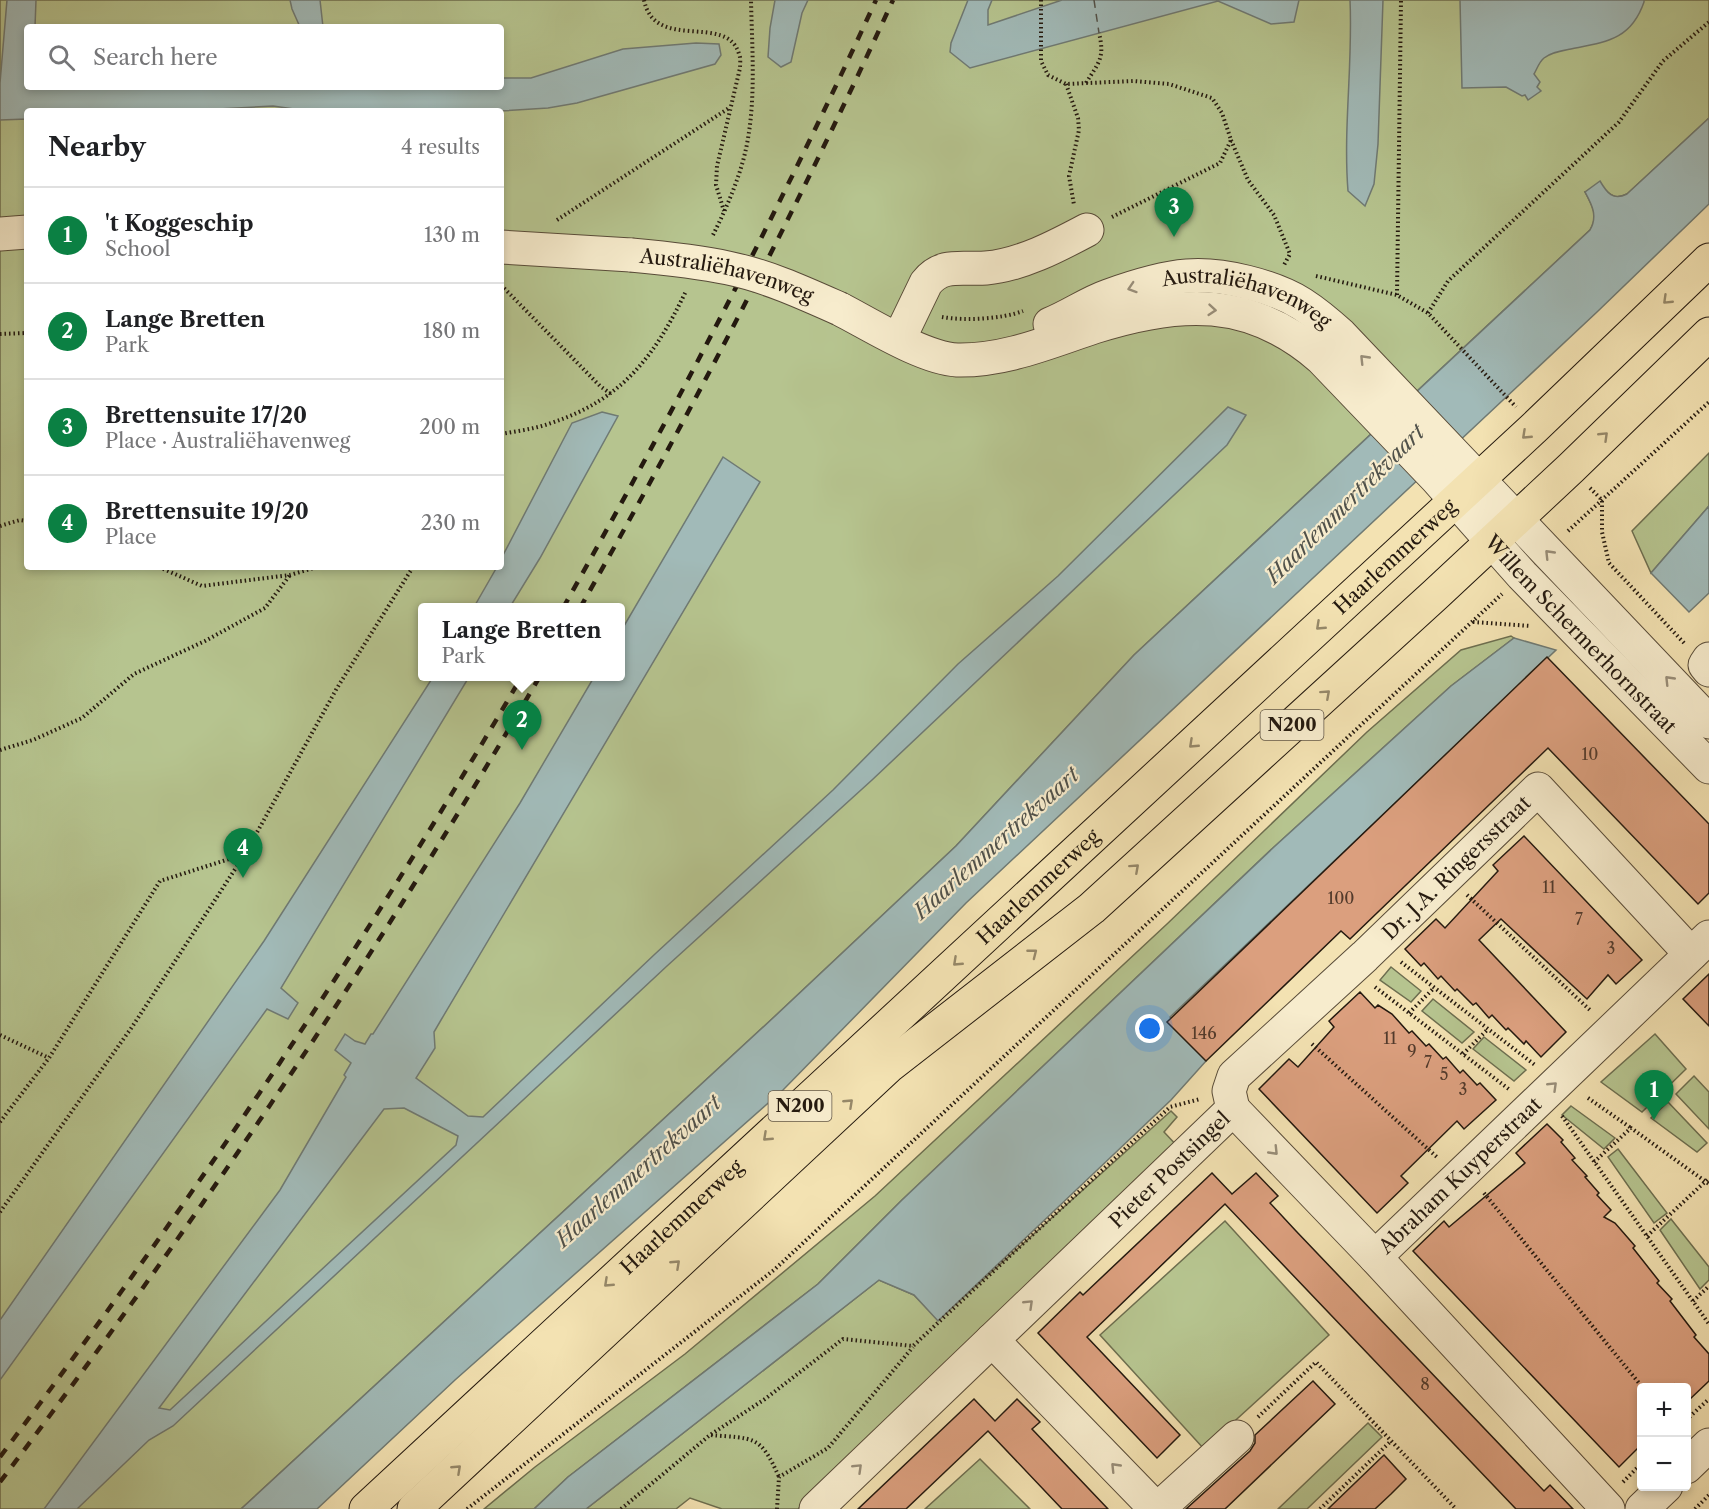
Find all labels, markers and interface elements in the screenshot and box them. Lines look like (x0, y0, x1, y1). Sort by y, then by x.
search box (24, 24, 504, 90)
icon: search (45, 41, 78, 74)
text: Search here (93, 44, 218, 71)
text: Nearby (48, 131, 146, 163)
text: 4 results (401, 135, 480, 159)
pin: 3 (1154, 188, 1194, 237)
text: 't Koggeschip (105, 210, 254, 237)
text: 1 (63, 223, 72, 247)
text: 130 m (424, 223, 480, 247)
text: School (105, 237, 170, 261)
street label: Australiëhavenweg (638, 244, 818, 308)
street label: Australiëhavenweg (1159, 264, 1337, 333)
one-way arrow (1127, 281, 1138, 293)
one-way arrow (1663, 293, 1673, 304)
one-way arrow (1208, 303, 1217, 316)
text: Lange Bretten (105, 306, 265, 333)
text: 2 (62, 319, 73, 343)
text: 180 m (423, 319, 480, 343)
text: Park (105, 333, 148, 357)
one-way arrow (1360, 355, 1371, 366)
text: Brettensuite 17/20 (105, 402, 307, 429)
text: 3 (62, 415, 73, 439)
text: 200 m (419, 415, 480, 439)
water label: Haarlemmertrekvaart (1259, 418, 1431, 590)
one-way arrow (1522, 428, 1533, 439)
text: Place · Australiëhavenweg (105, 429, 350, 453)
one-way arrow (1597, 432, 1608, 443)
street label: Haarlemmerweg (1329, 494, 1461, 619)
text: Brettensuite 19/20 (105, 498, 309, 525)
text: 4 (62, 511, 73, 535)
text: 230 m (421, 511, 480, 535)
text: Place (105, 525, 156, 549)
street label: Willem Schermerhornstraat (1479, 529, 1682, 738)
one-way arrow (1545, 550, 1556, 560)
popup (418, 603, 625, 681)
text: Lange Bretten (441, 617, 602, 644)
one-way arrow (1317, 619, 1327, 630)
text: Park (441, 644, 485, 668)
one-way arrow (1665, 676, 1676, 687)
one-way arrow (1318, 691, 1329, 702)
pin: 2 (502, 700, 542, 750)
road number: N200 (1260, 710, 1324, 740)
one-way arrow (1189, 737, 1199, 748)
house number: 10 (1582, 744, 1598, 764)
water label: Haarlemmertrekvaart (907, 761, 1085, 925)
street label: Dr. J.A. Ringersstraat (1377, 791, 1536, 945)
street label: Haarlemmerweg (972, 824, 1105, 949)
pin: 4 (224, 828, 262, 878)
one-way arrow (1128, 864, 1139, 875)
house number: 11 (1542, 877, 1556, 897)
house number: 100 (1327, 888, 1355, 908)
house number: 7 (1575, 909, 1583, 929)
house number: 3 (1607, 938, 1615, 958)
one-way arrow (1026, 950, 1037, 961)
one-way arrow (953, 955, 963, 966)
your location (1135, 1014, 1164, 1043)
house number: 146 (1191, 1023, 1217, 1043)
house number: 11 (1383, 1028, 1397, 1048)
house number: 9 (1407, 1041, 1417, 1061)
house number: 7 (1424, 1052, 1432, 1072)
house number: 5 (1440, 1064, 1448, 1084)
pin: 1 (1634, 1070, 1674, 1120)
house number: 3 (1459, 1079, 1467, 1099)
one-way arrow (1546, 1082, 1557, 1093)
water label: Haarlemmertrekvaart (549, 1089, 727, 1253)
road number: N200 (768, 1091, 832, 1121)
street label: Abraham Kuyperstraat (1373, 1092, 1546, 1259)
one-way arrow (842, 1099, 853, 1110)
street label: Pieter Postsingel (1104, 1106, 1235, 1233)
one-way arrow (763, 1130, 774, 1141)
one-way arrow (1267, 1145, 1278, 1155)
street label: Haarlemmerweg (615, 1154, 748, 1280)
one-way arrow (669, 1261, 680, 1272)
one-way arrow (605, 1276, 615, 1287)
one-way arrow (1022, 1301, 1033, 1312)
house number: 8 (1420, 1374, 1430, 1394)
map controls (1637, 1383, 1691, 1491)
button: + (1637, 1383, 1691, 1437)
button: − (1637, 1437, 1691, 1491)
one-way arrow (1111, 1464, 1122, 1474)
one-way arrow (450, 1465, 460, 1476)
one-way arrow (850, 1465, 861, 1476)

